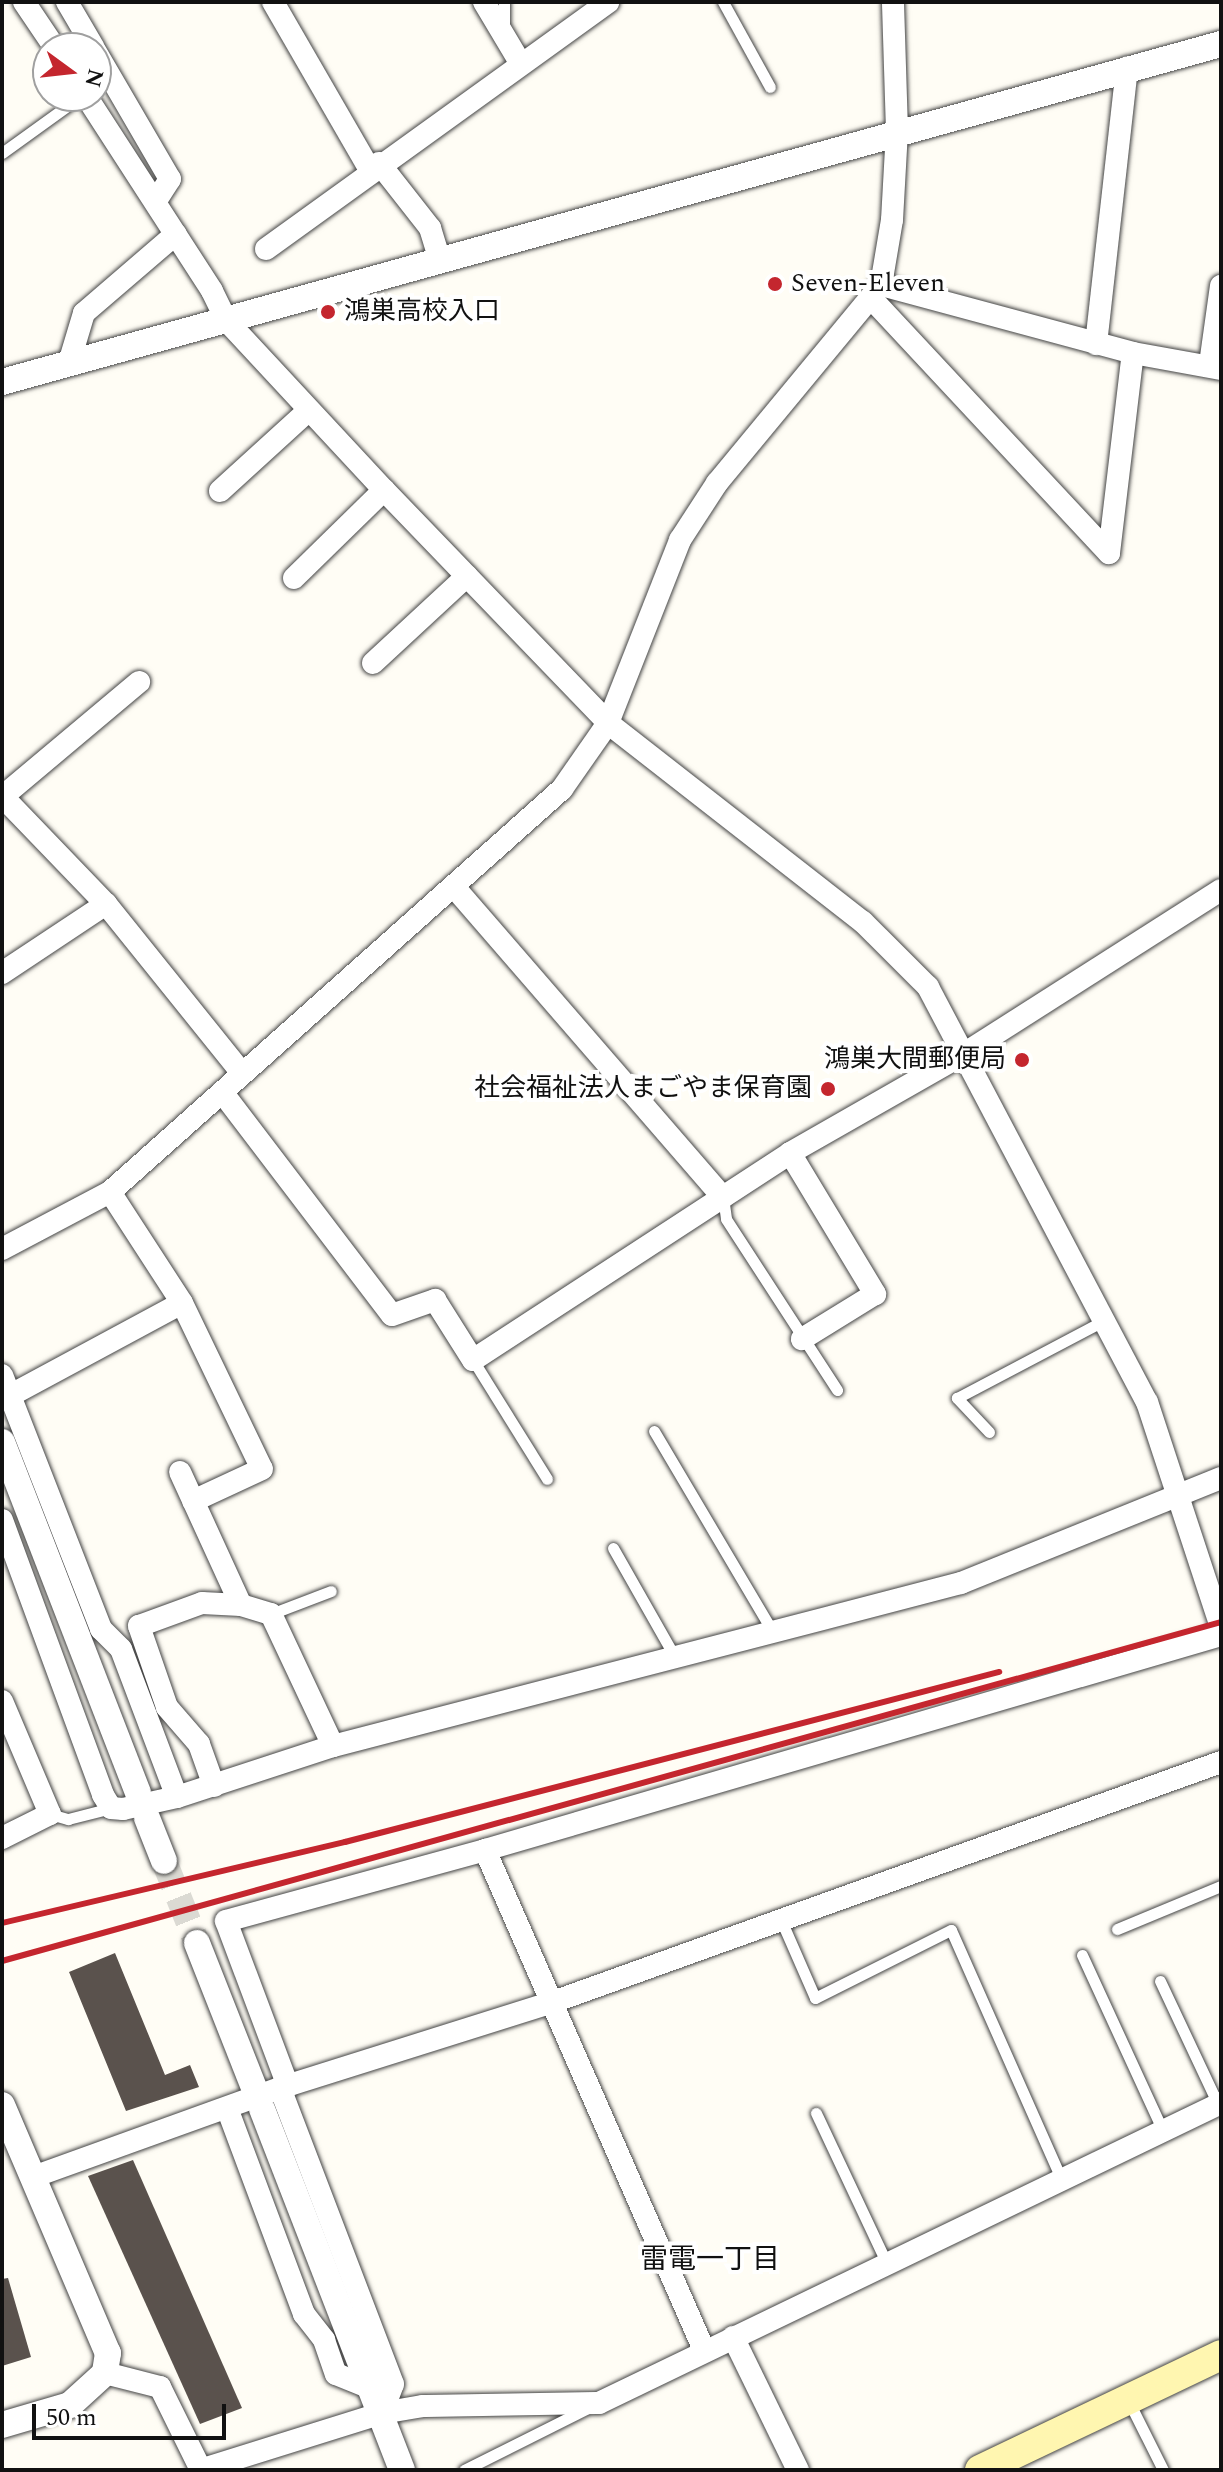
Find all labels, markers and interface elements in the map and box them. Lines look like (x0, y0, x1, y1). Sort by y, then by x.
north arrow (32, 32, 112, 112)
text: N (75, 65, 112, 91)
place label: Seven-Eleven (791, 268, 945, 300)
marker: Seven-Eleven (766, 275, 784, 293)
place label: 鴻巣高校入口 (344, 296, 500, 328)
marker: 鴻巣高校入口 (319, 303, 337, 321)
place label: 鴻巣大間郵便局 (824, 1044, 1006, 1076)
marker: 鴻巣大間郵便局 (1013, 1051, 1031, 1069)
place label: 社会福祉法人まごやま保育園 (474, 1073, 812, 1105)
marker: 社会福祉法人まごやま保育園 (819, 1080, 837, 1098)
district label: 雷電一丁目 (640, 2243, 780, 2277)
scale bar (36, 2388, 230, 2438)
text: 50 m (46, 2400, 97, 2436)

